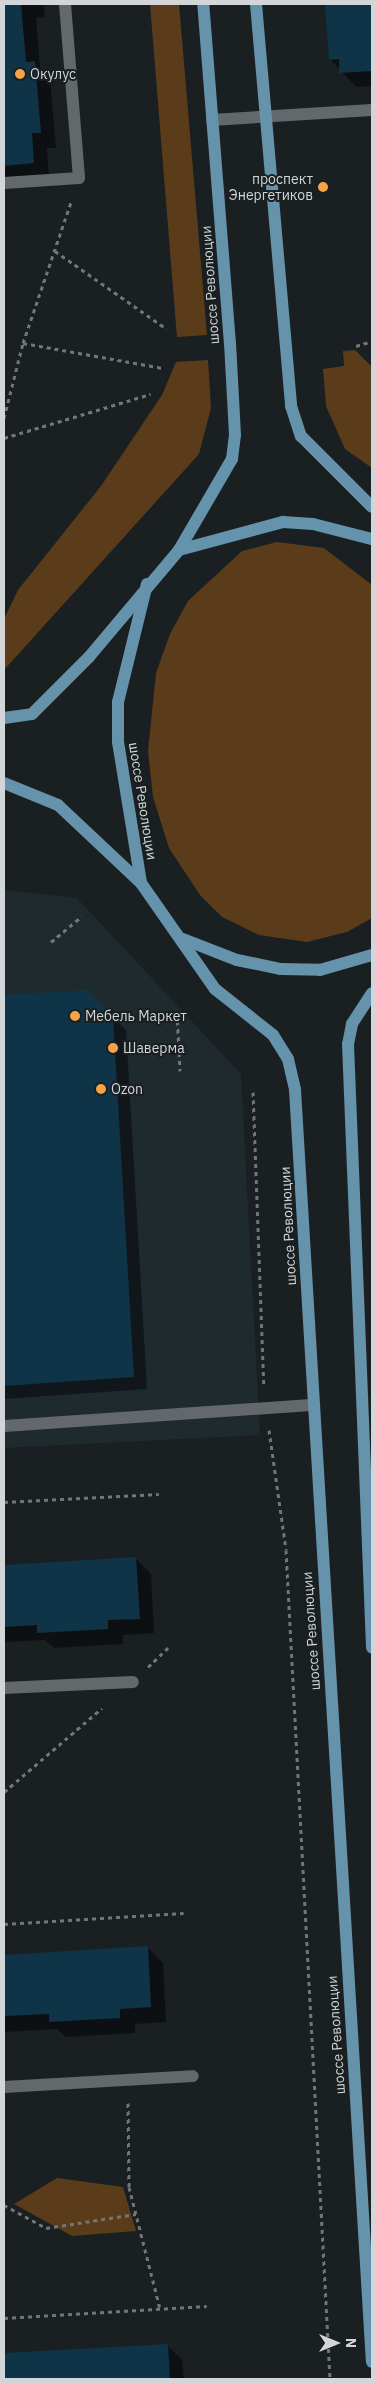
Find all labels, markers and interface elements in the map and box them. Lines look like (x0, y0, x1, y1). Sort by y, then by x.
place label: Окулус (30, 66, 76, 82)
marker: Окулус (14, 68, 26, 80)
place label: проспект Энергетиков (229, 171, 313, 203)
marker: проспект Энергетиков (317, 181, 329, 193)
street label: шоссе Революции (197, 225, 223, 345)
street label: шоссе Революции (125, 741, 161, 861)
place label: Мебель Маркет (85, 1008, 187, 1024)
marker: Мебель Маркет (69, 1010, 81, 1022)
place label: Шаверма (123, 1040, 185, 1056)
marker: Шаверма (107, 1042, 119, 1054)
place label: Ozon (111, 1081, 143, 1097)
marker: Ozon (95, 1083, 107, 1095)
street label: шоссе Революции (276, 1166, 300, 1286)
street label: шоссе Революции (298, 1571, 324, 1691)
street label: шоссе Революции (323, 1975, 349, 2095)
north arrow (311, 2318, 361, 2368)
text: N (342, 2338, 360, 2348)

